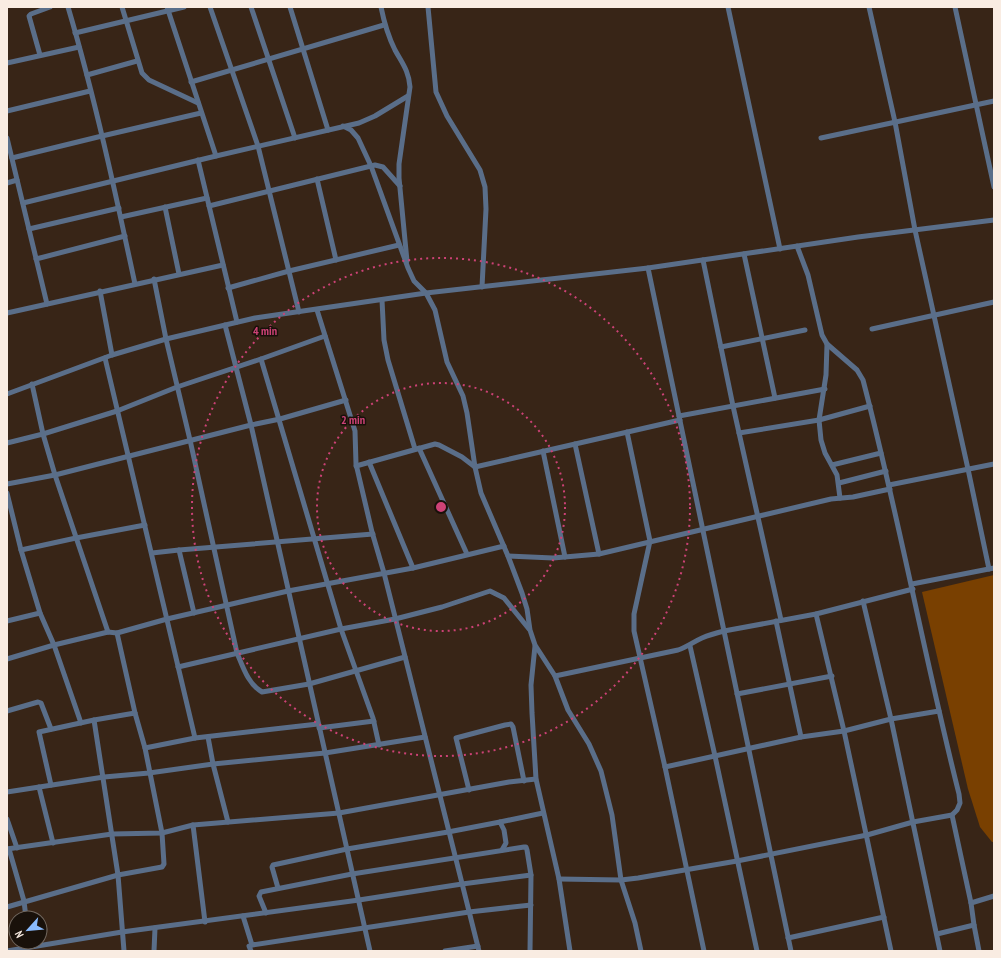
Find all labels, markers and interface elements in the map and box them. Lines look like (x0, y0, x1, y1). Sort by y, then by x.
text: 4 min (253, 323, 277, 338)
text: 2 min (341, 412, 365, 427)
centre of rings (434, 500, 448, 514)
north arrow (8, 910, 48, 950)
text: N (11, 929, 27, 940)

